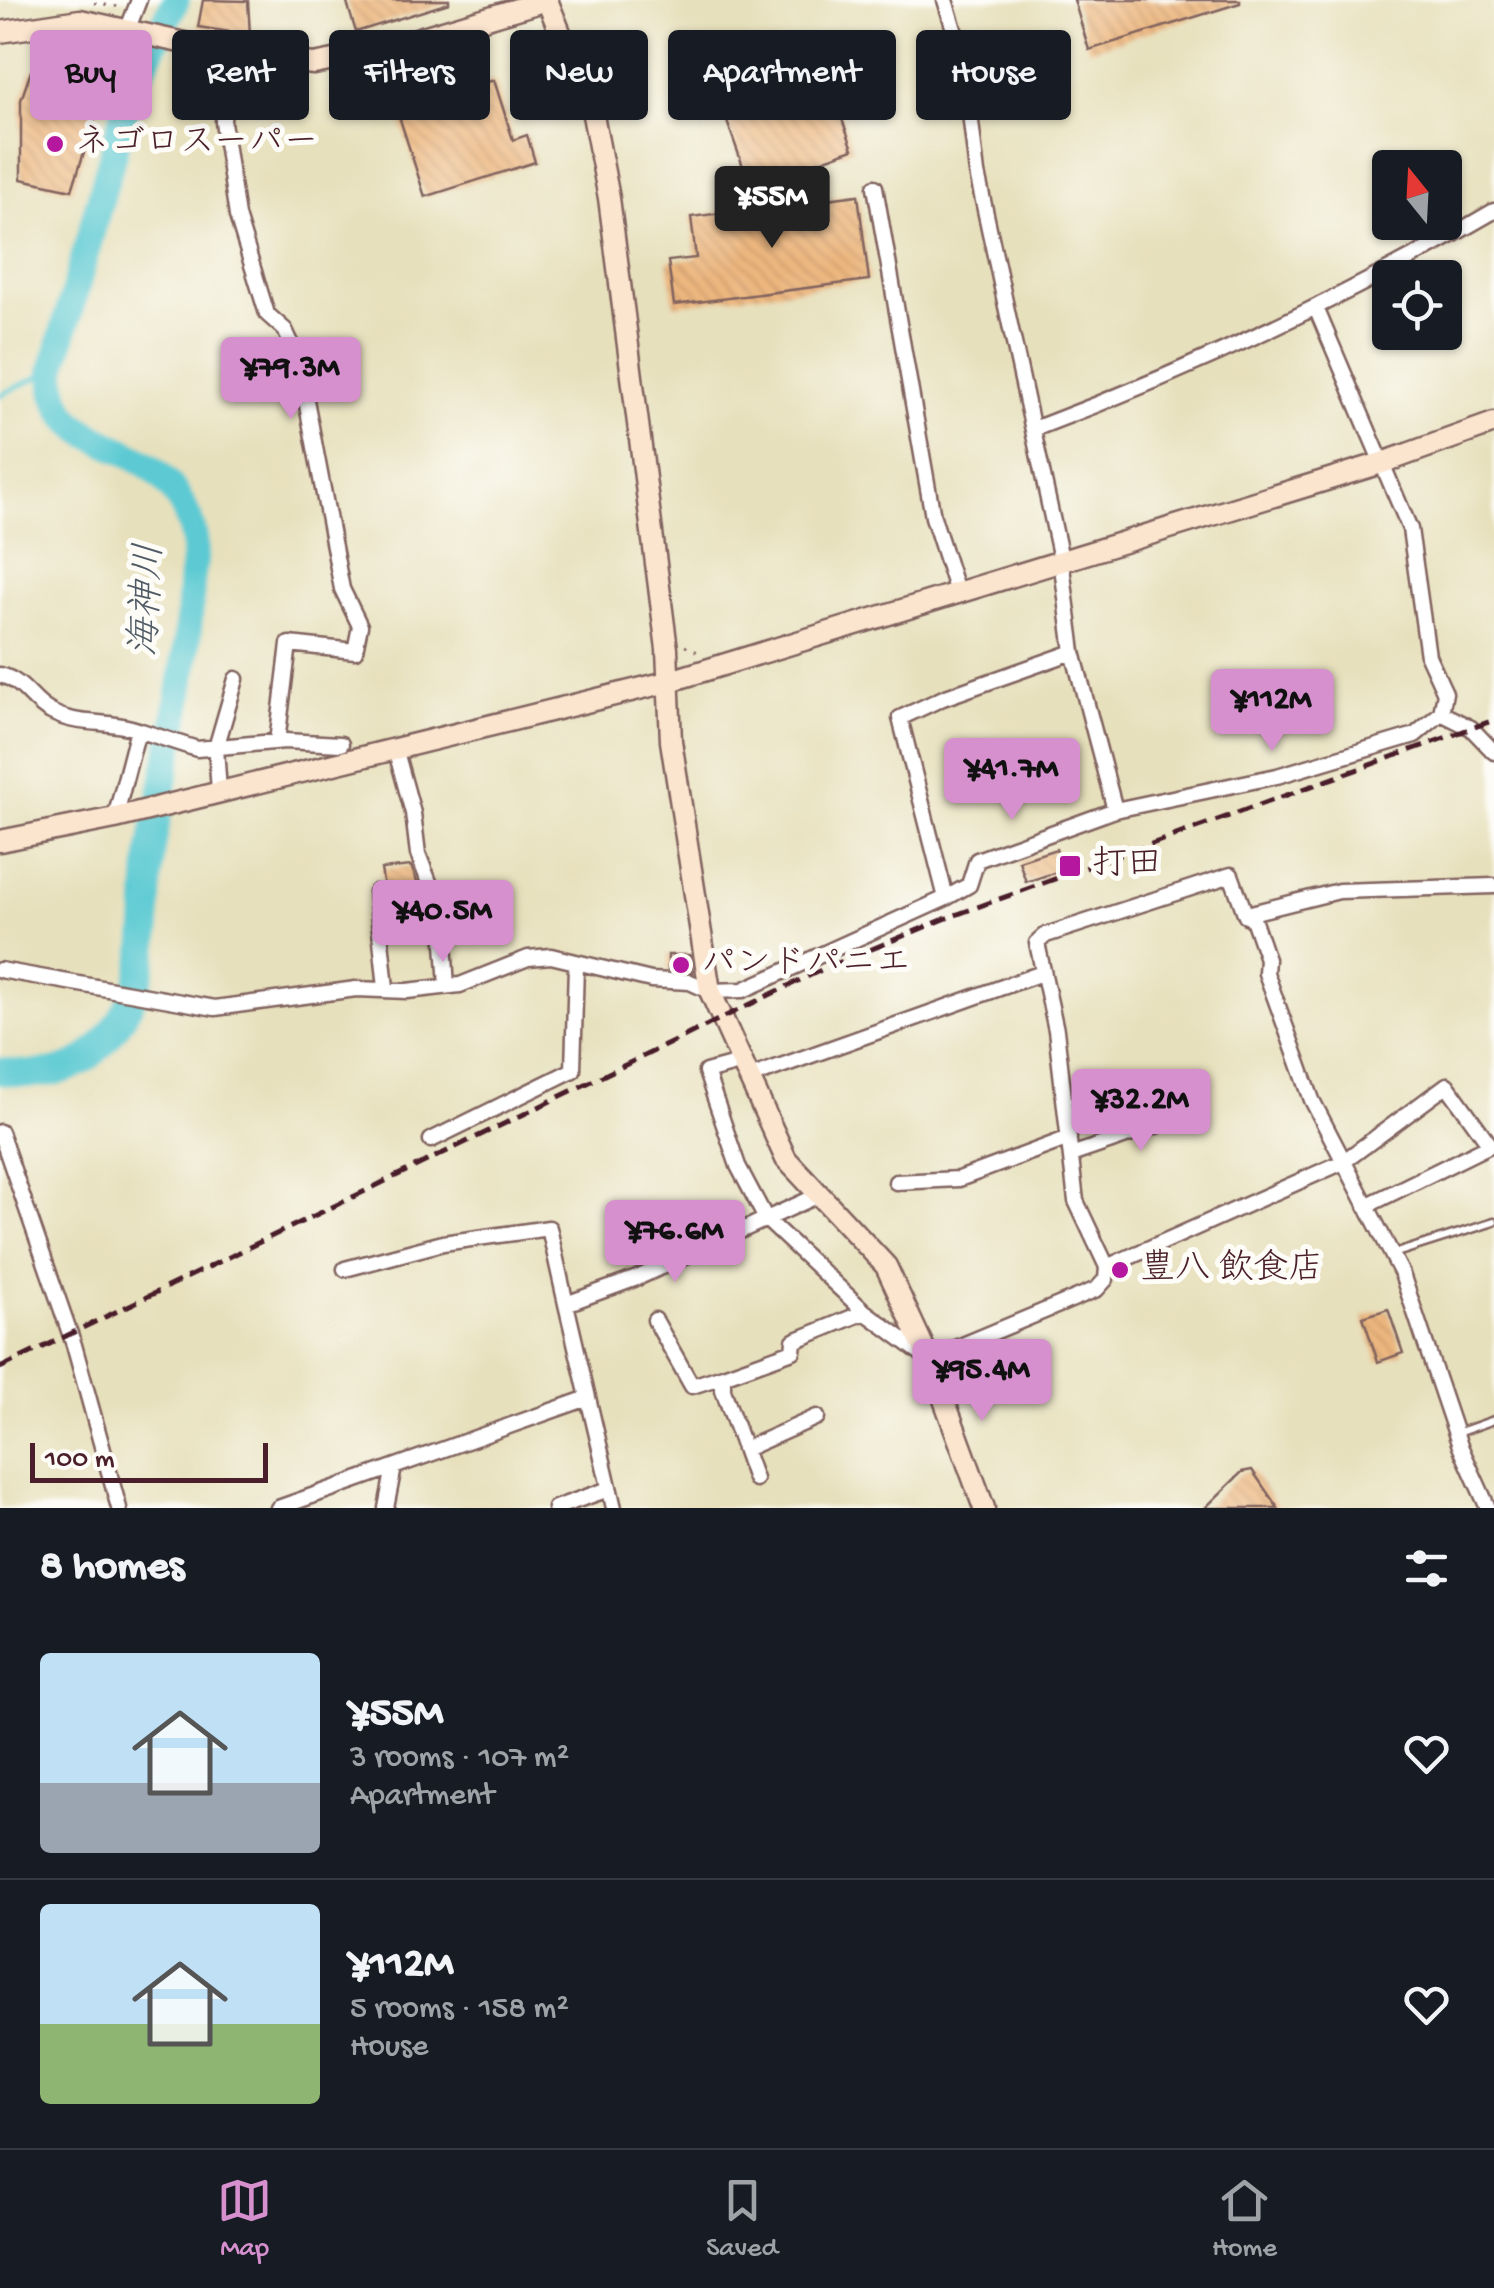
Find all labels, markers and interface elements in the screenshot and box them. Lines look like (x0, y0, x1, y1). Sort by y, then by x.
chip: Buy (30, 30, 152, 120)
chip: Rent (172, 30, 309, 120)
chip: Filters (329, 30, 490, 120)
chip: New (510, 30, 648, 120)
chip: Apartment (668, 30, 896, 120)
chip: House (916, 30, 1071, 120)
place label: ネゴロスーパー (75, 124, 319, 165)
marker: ネゴロスーパー (44, 133, 66, 155)
north arrow (1372, 150, 1462, 240)
map controls (1372, 150, 1462, 350)
pin: ¥55M (713, 166, 831, 251)
text: ¥55M (737, 179, 807, 217)
button: locate (1372, 260, 1462, 350)
pin: ¥79.3M (210, 337, 372, 422)
text: ¥79.3M (243, 350, 339, 388)
water label: 海神川 (123, 542, 175, 658)
pin: ¥112M (1202, 669, 1342, 754)
text: ¥112M (1233, 682, 1311, 720)
pin: ¥41.7M (931, 738, 1093, 823)
text: ¥41.7M (966, 751, 1058, 789)
place label: 打田 (1092, 845, 1162, 887)
marker: 打田 (1057, 853, 1083, 879)
pin: ¥40.5M (362, 880, 524, 965)
text: ¥40.5M (394, 893, 492, 931)
place label: パンドパニエ (701, 945, 911, 986)
marker: パンドパニエ (670, 954, 692, 976)
pin: ¥32.2M (1060, 1069, 1222, 1154)
text: ¥32.2M (1093, 1082, 1189, 1120)
pin: ¥76.6M (594, 1200, 756, 1285)
text: ¥76.6M (627, 1213, 723, 1251)
place label: 豊八 飲食店 (1140, 1248, 1323, 1291)
marker: 豊八 飲食店 (1109, 1259, 1131, 1281)
pin: ¥95.4M (901, 1339, 1063, 1424)
text: ¥95.4M (934, 1352, 1030, 1390)
scale bar (30, 1438, 268, 1482)
text: 100 m (45, 1444, 115, 1477)
icon: filters (1399, 1541, 1454, 1596)
text: 8 homes (40, 1544, 184, 1593)
text: ¥55M (350, 1691, 443, 1740)
icon: home (120, 1693, 240, 1813)
icon: heart (1399, 1726, 1454, 1781)
text: 3 rooms · 107 m² (350, 1740, 569, 1778)
text: Apartment (350, 1778, 494, 1816)
text: ¥112M (350, 1942, 453, 1991)
icon: home (120, 1944, 240, 2064)
icon: heart (1399, 1977, 1454, 2032)
text: 5 rooms · 158 m² (350, 1991, 569, 2029)
text: House (350, 2029, 428, 2067)
tab: Map (217, 2173, 272, 2266)
tab: Saved (706, 2173, 778, 2266)
tab: Home (1212, 2173, 1277, 2266)

